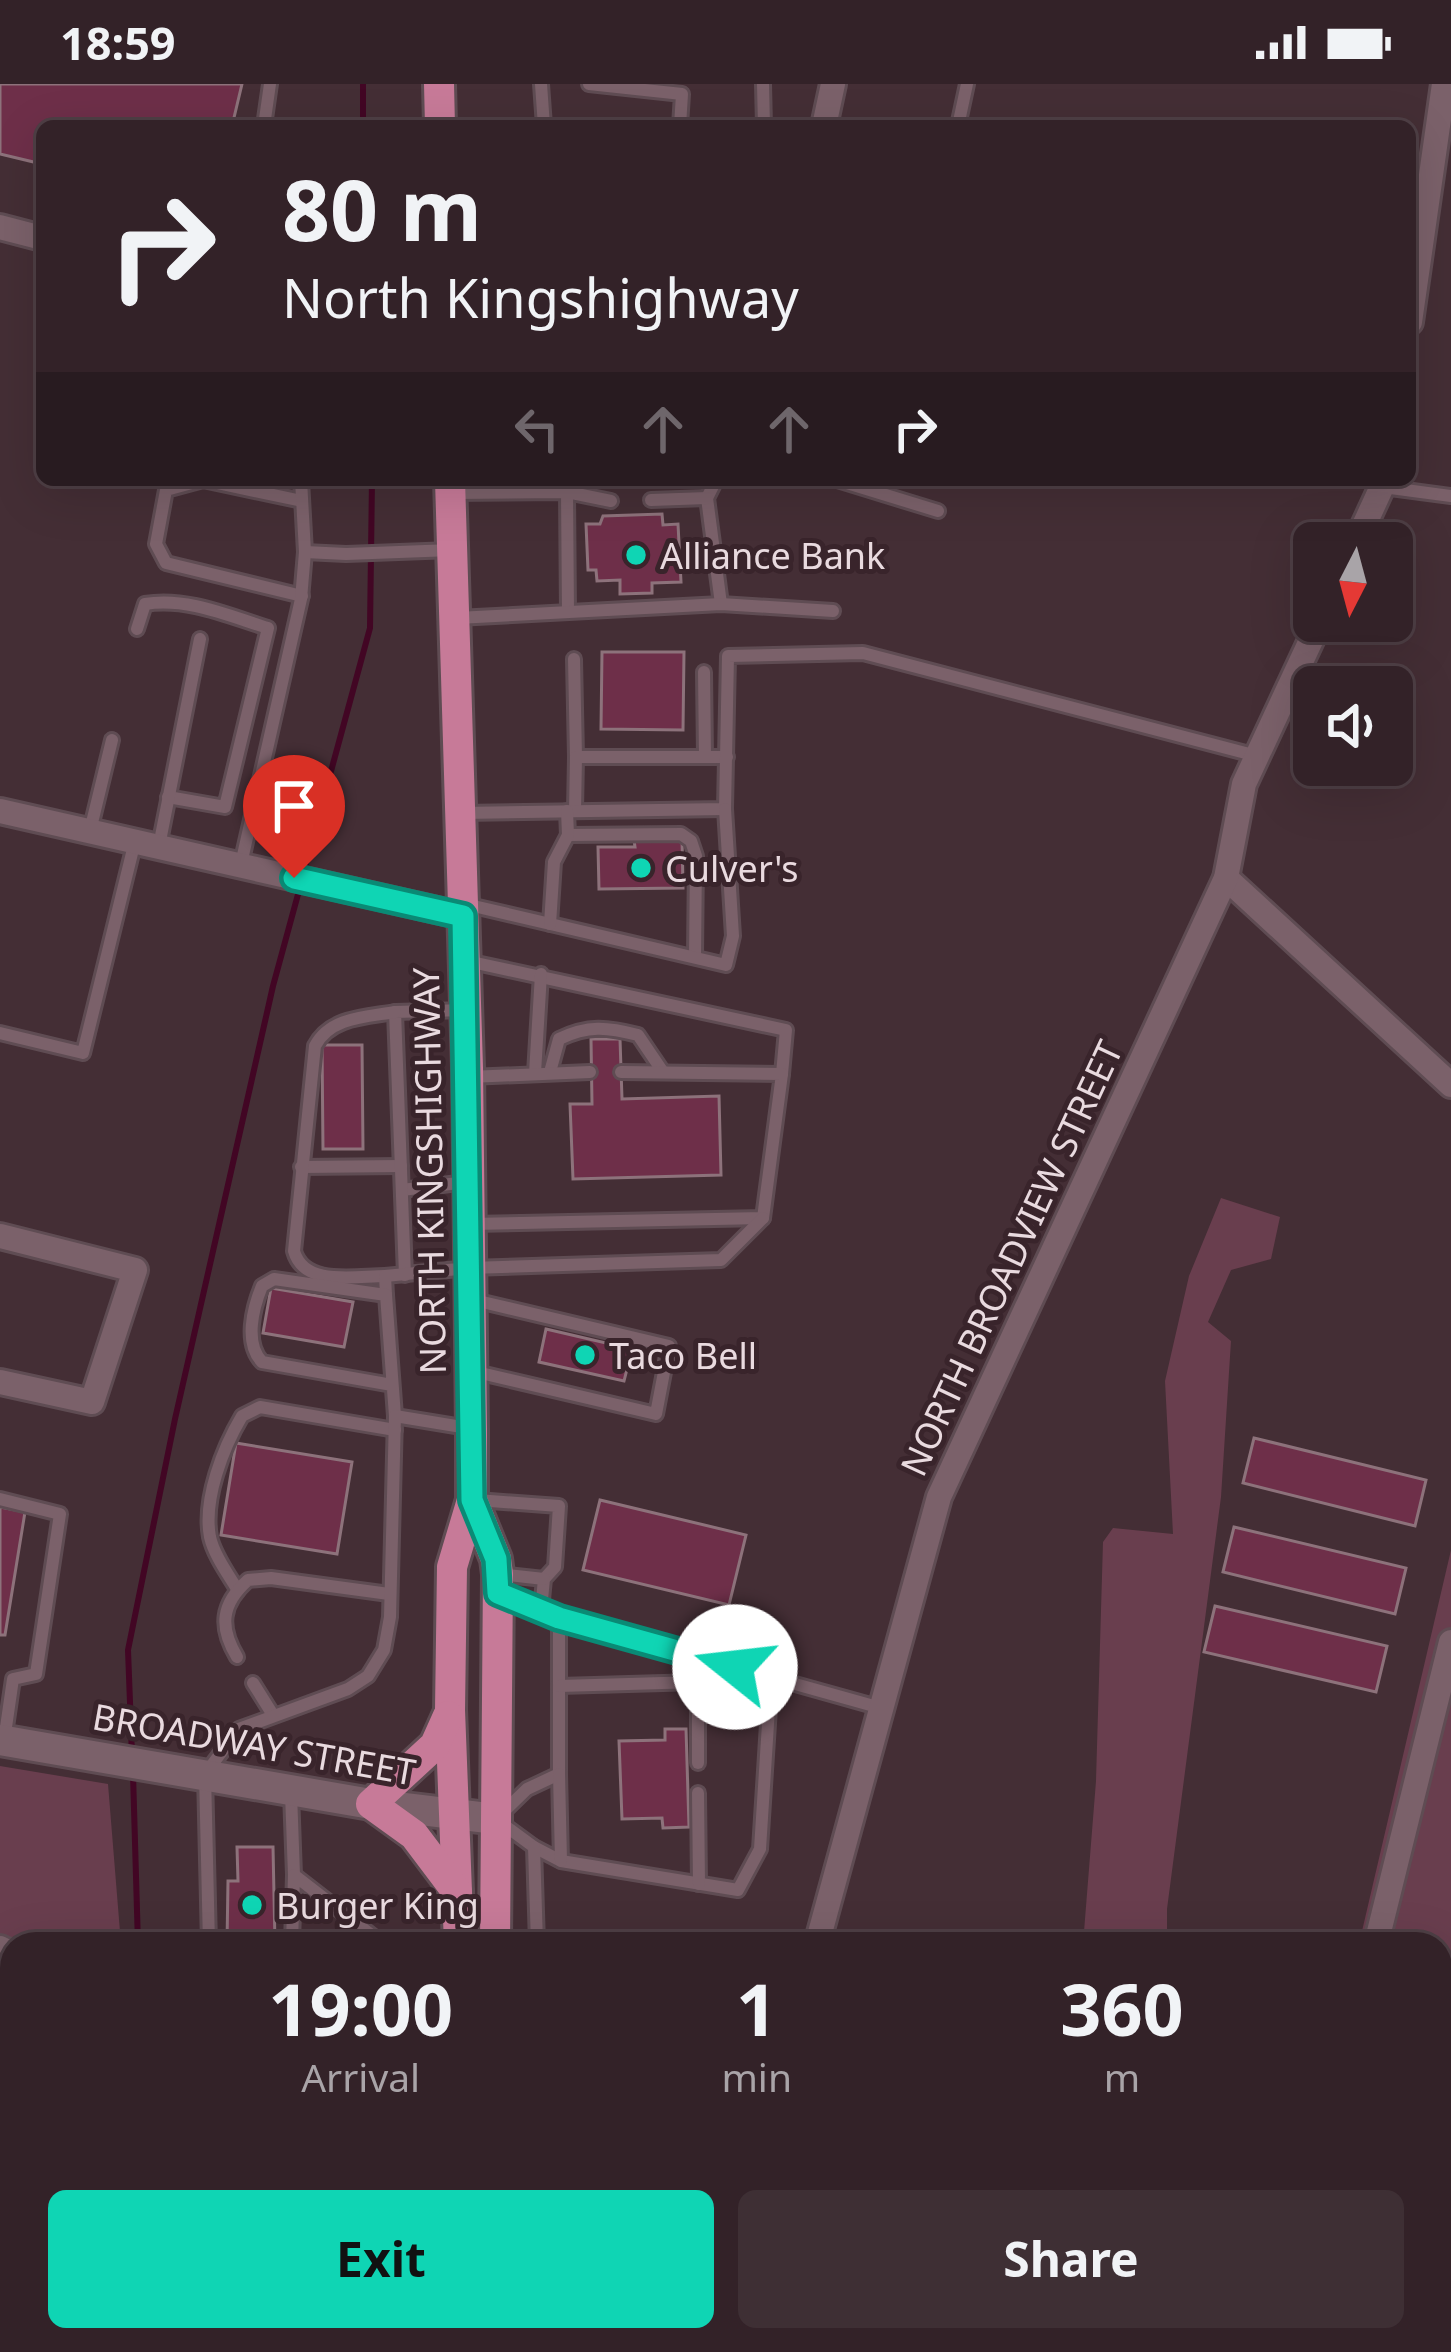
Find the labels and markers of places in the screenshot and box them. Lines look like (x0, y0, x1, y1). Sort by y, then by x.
place label: Alliance Bank (660, 531, 885, 580)
marker: Alliance Bank (623, 542, 649, 568)
pin (243, 755, 345, 878)
place label: Culver's (665, 844, 798, 893)
marker: Culver's (628, 855, 654, 881)
place label: Taco Bell (609, 1331, 757, 1380)
marker: Taco Bell (572, 1342, 598, 1368)
place label: Burger King (276, 1881, 479, 1930)
marker: Burger King (239, 1892, 265, 1918)

